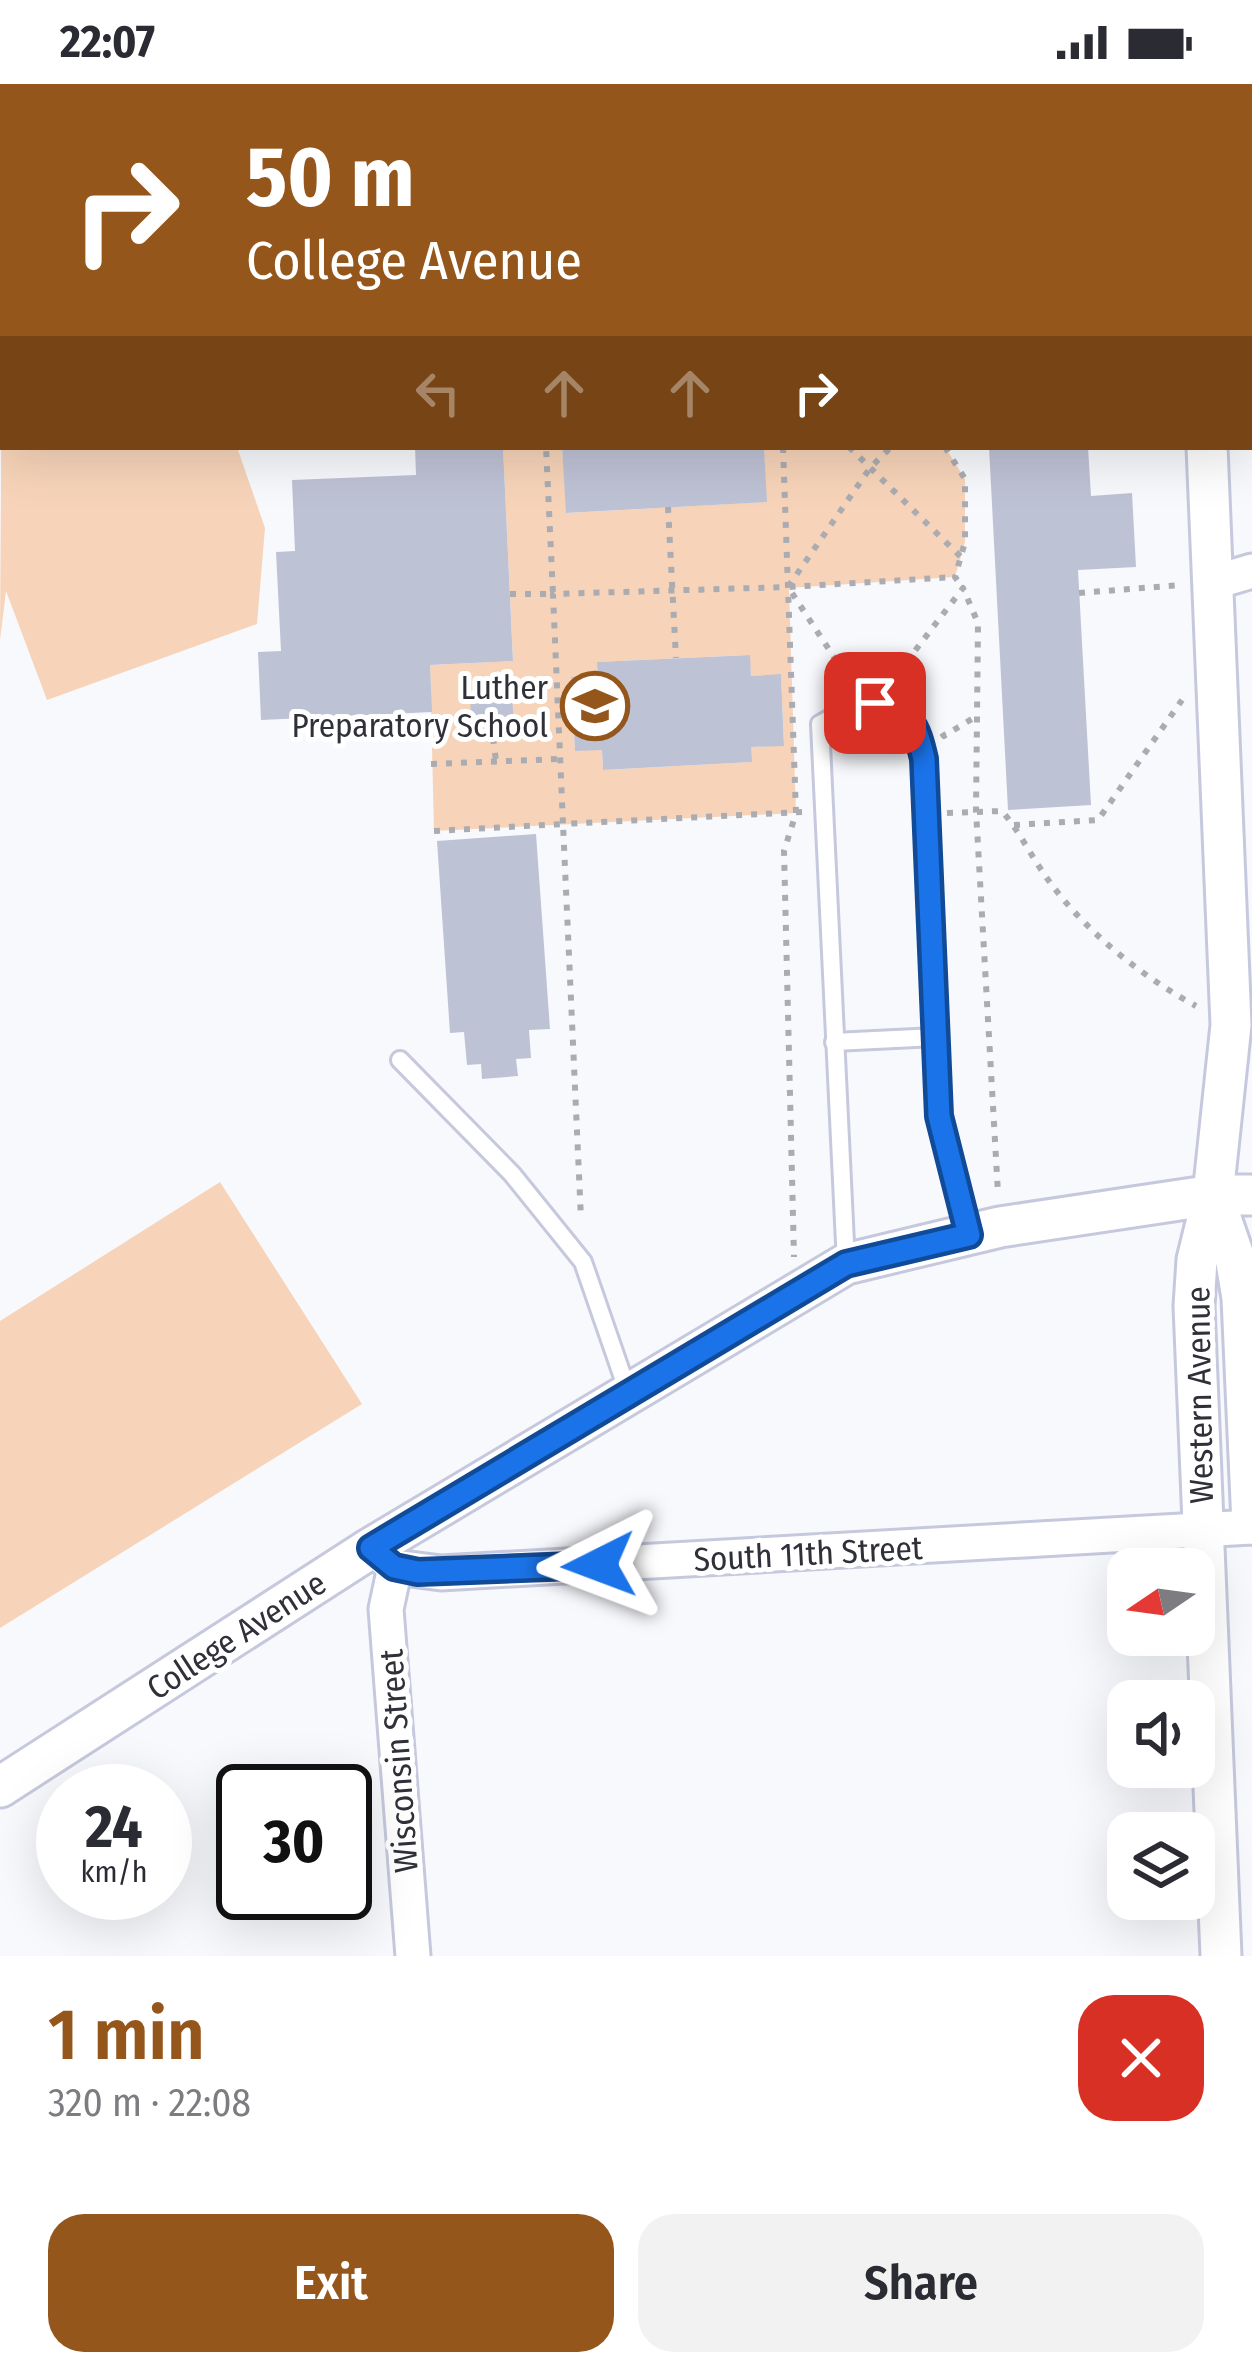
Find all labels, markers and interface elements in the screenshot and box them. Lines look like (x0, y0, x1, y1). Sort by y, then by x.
text: 22:07 (60, 15, 155, 69)
text: 50 m (246, 127, 415, 228)
icon: right (48, 132, 204, 288)
text: College Avenue (246, 229, 582, 293)
icon: left (405, 360, 471, 426)
icon: ahead (531, 360, 597, 426)
icon: ahead (657, 360, 723, 426)
icon: right (783, 360, 849, 426)
pin (824, 652, 926, 754)
place label: Luther Preparatory School (291, 668, 548, 746)
icon: arrive (842, 670, 908, 736)
school or university icon: Luther Preparatory School (560, 671, 630, 741)
street label: Western Avenue (1178, 1286, 1222, 1504)
position arrow (536, 1502, 662, 1628)
street label: South 11th Street (693, 1528, 924, 1580)
north arrow (1107, 1548, 1215, 1656)
map controls (1107, 1548, 1215, 1920)
street label: College Avenue (140, 1563, 333, 1709)
street label: Wisconsin Street (371, 1648, 427, 1874)
button: sound (1107, 1680, 1215, 1788)
speed limit sign: 30 (216, 1764, 372, 1920)
text: 24 (85, 1791, 143, 1863)
button: layers (1107, 1812, 1215, 1920)
text: km/h (81, 1854, 147, 1890)
text: 1 min (48, 1992, 205, 2078)
button: close (1078, 1995, 1204, 2121)
text: 320 m · 22:08 (48, 2080, 251, 2126)
button: Exit (48, 2214, 614, 2352)
button: Share (638, 2214, 1204, 2352)

